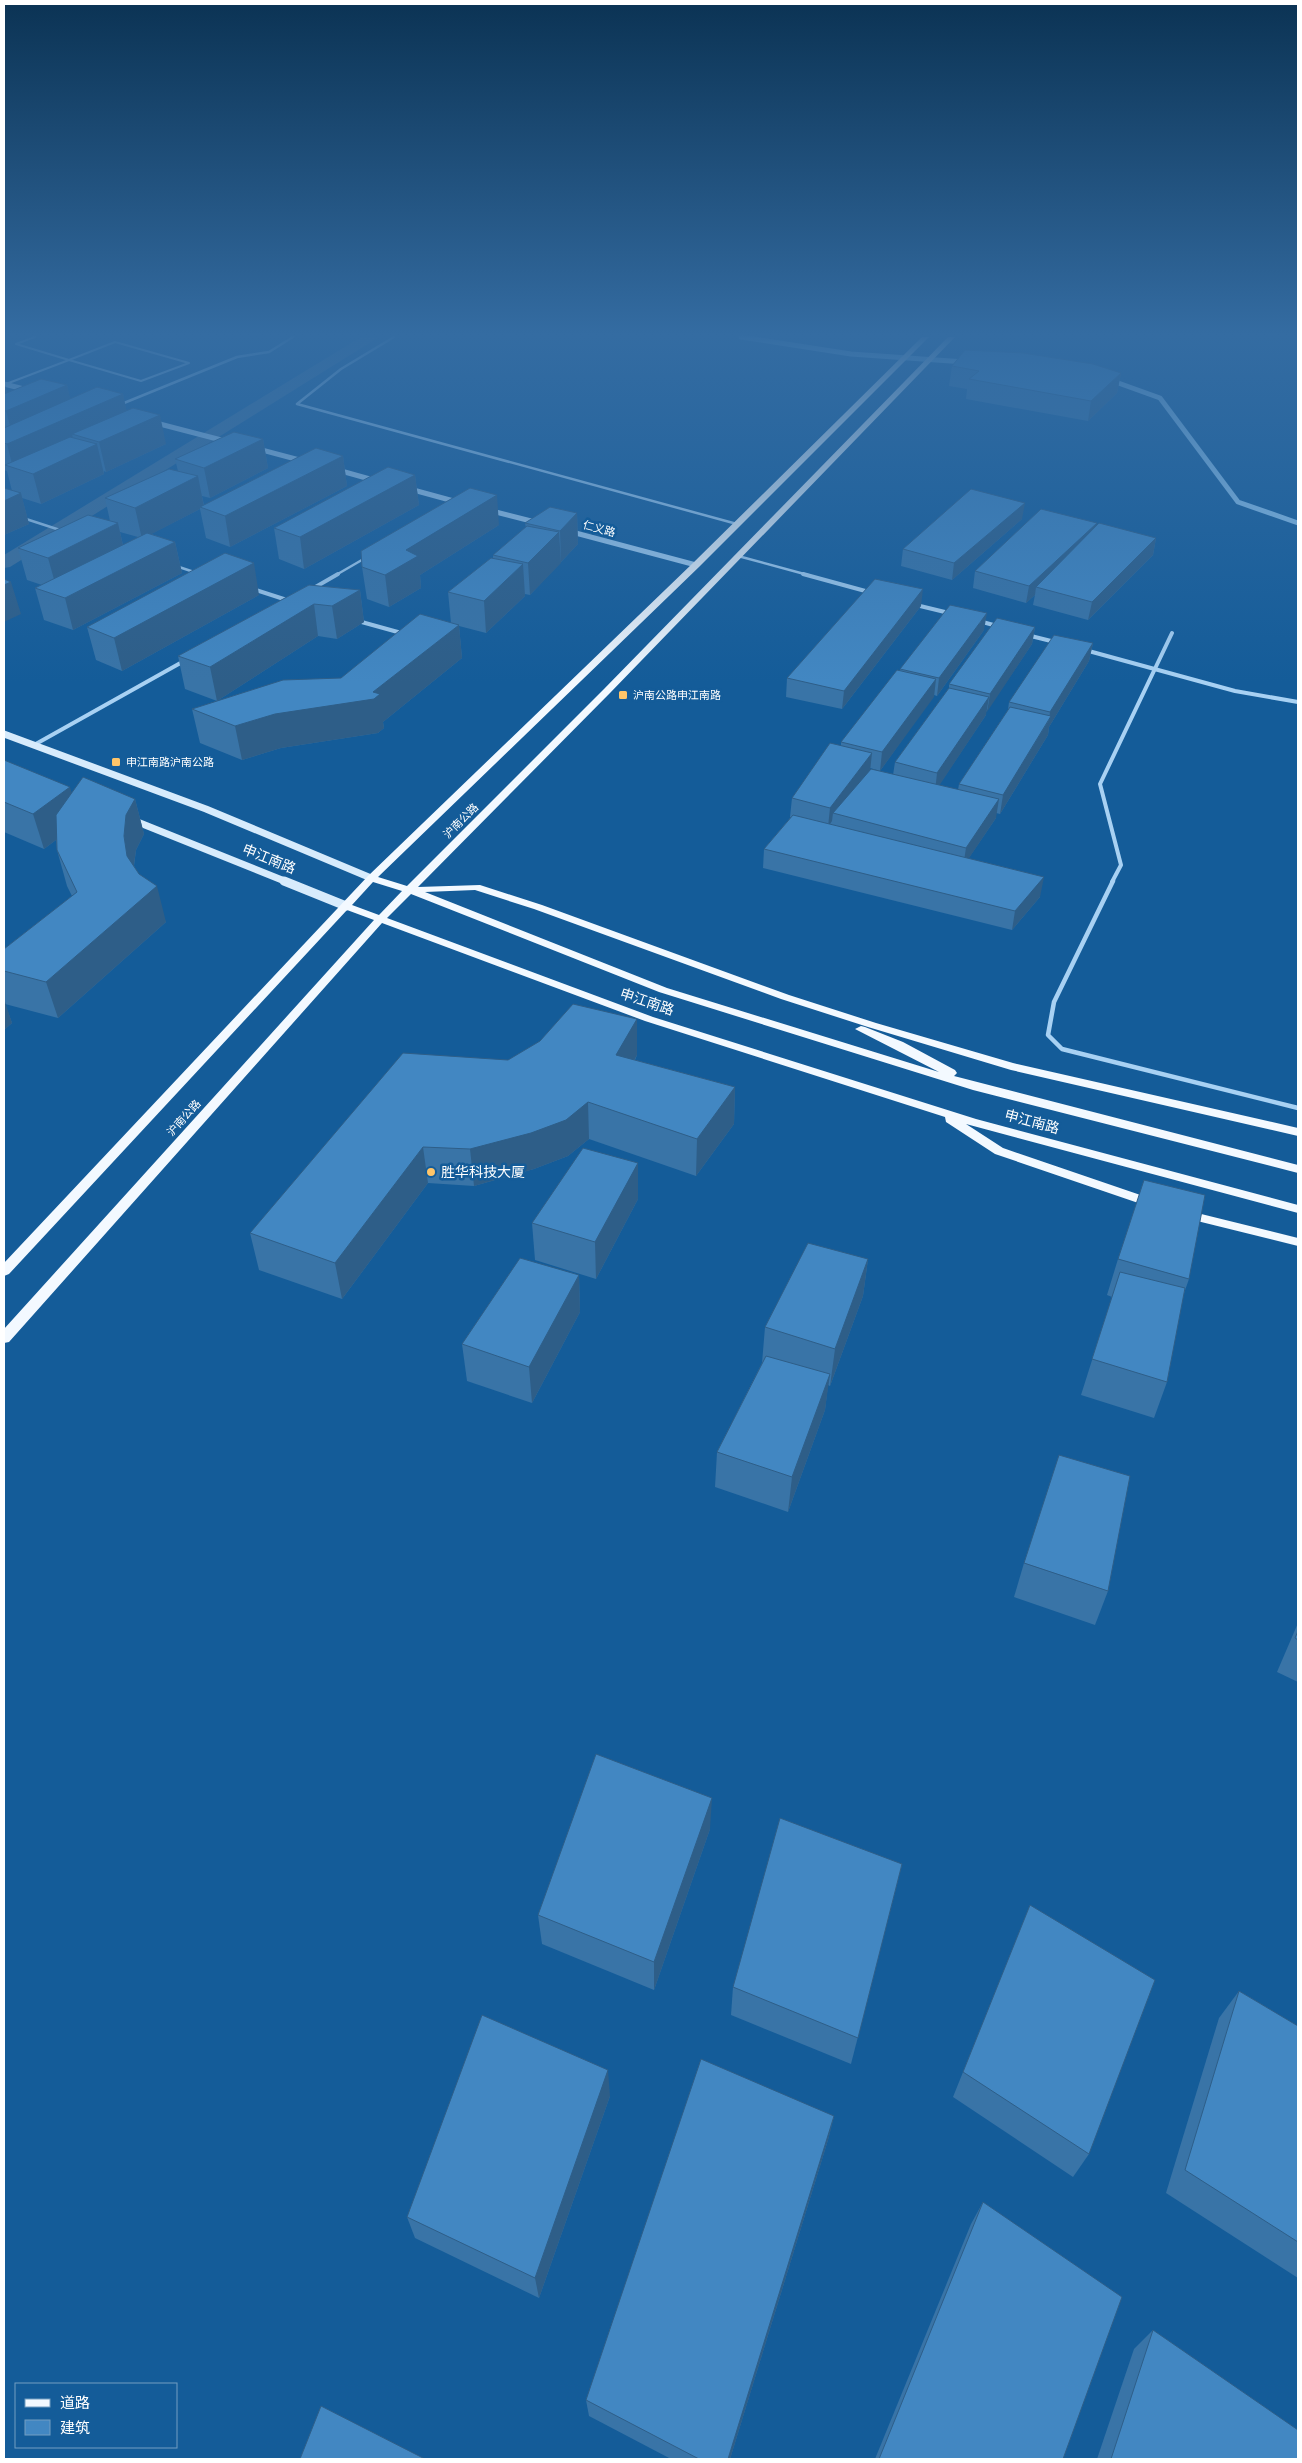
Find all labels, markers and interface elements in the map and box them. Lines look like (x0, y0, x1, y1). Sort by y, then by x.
street label: 仁义路 (581, 518, 617, 540)
marker: 沪南公路申江南路 (617, 689, 629, 701)
place label: 沪南公路申江南路 (633, 689, 721, 702)
marker: 申江南路沪南公路 (110, 756, 122, 768)
place label: 申江南路沪南公路 (126, 756, 214, 769)
street label: 沪南公路 (441, 801, 481, 841)
street label: 申江南路 (240, 841, 298, 877)
street label: 申江南路 (618, 985, 676, 1019)
street label: 沪南公路 (164, 1097, 204, 1139)
street label: 申江南路 (1003, 1107, 1061, 1137)
place label: 胜华科技大厦 (441, 1164, 525, 1181)
marker: 胜华科技大厦 (425, 1166, 437, 1178)
legend (15, 2383, 178, 2448)
text: 道路 (60, 2394, 90, 2412)
text: 建筑 (60, 2419, 90, 2437)

